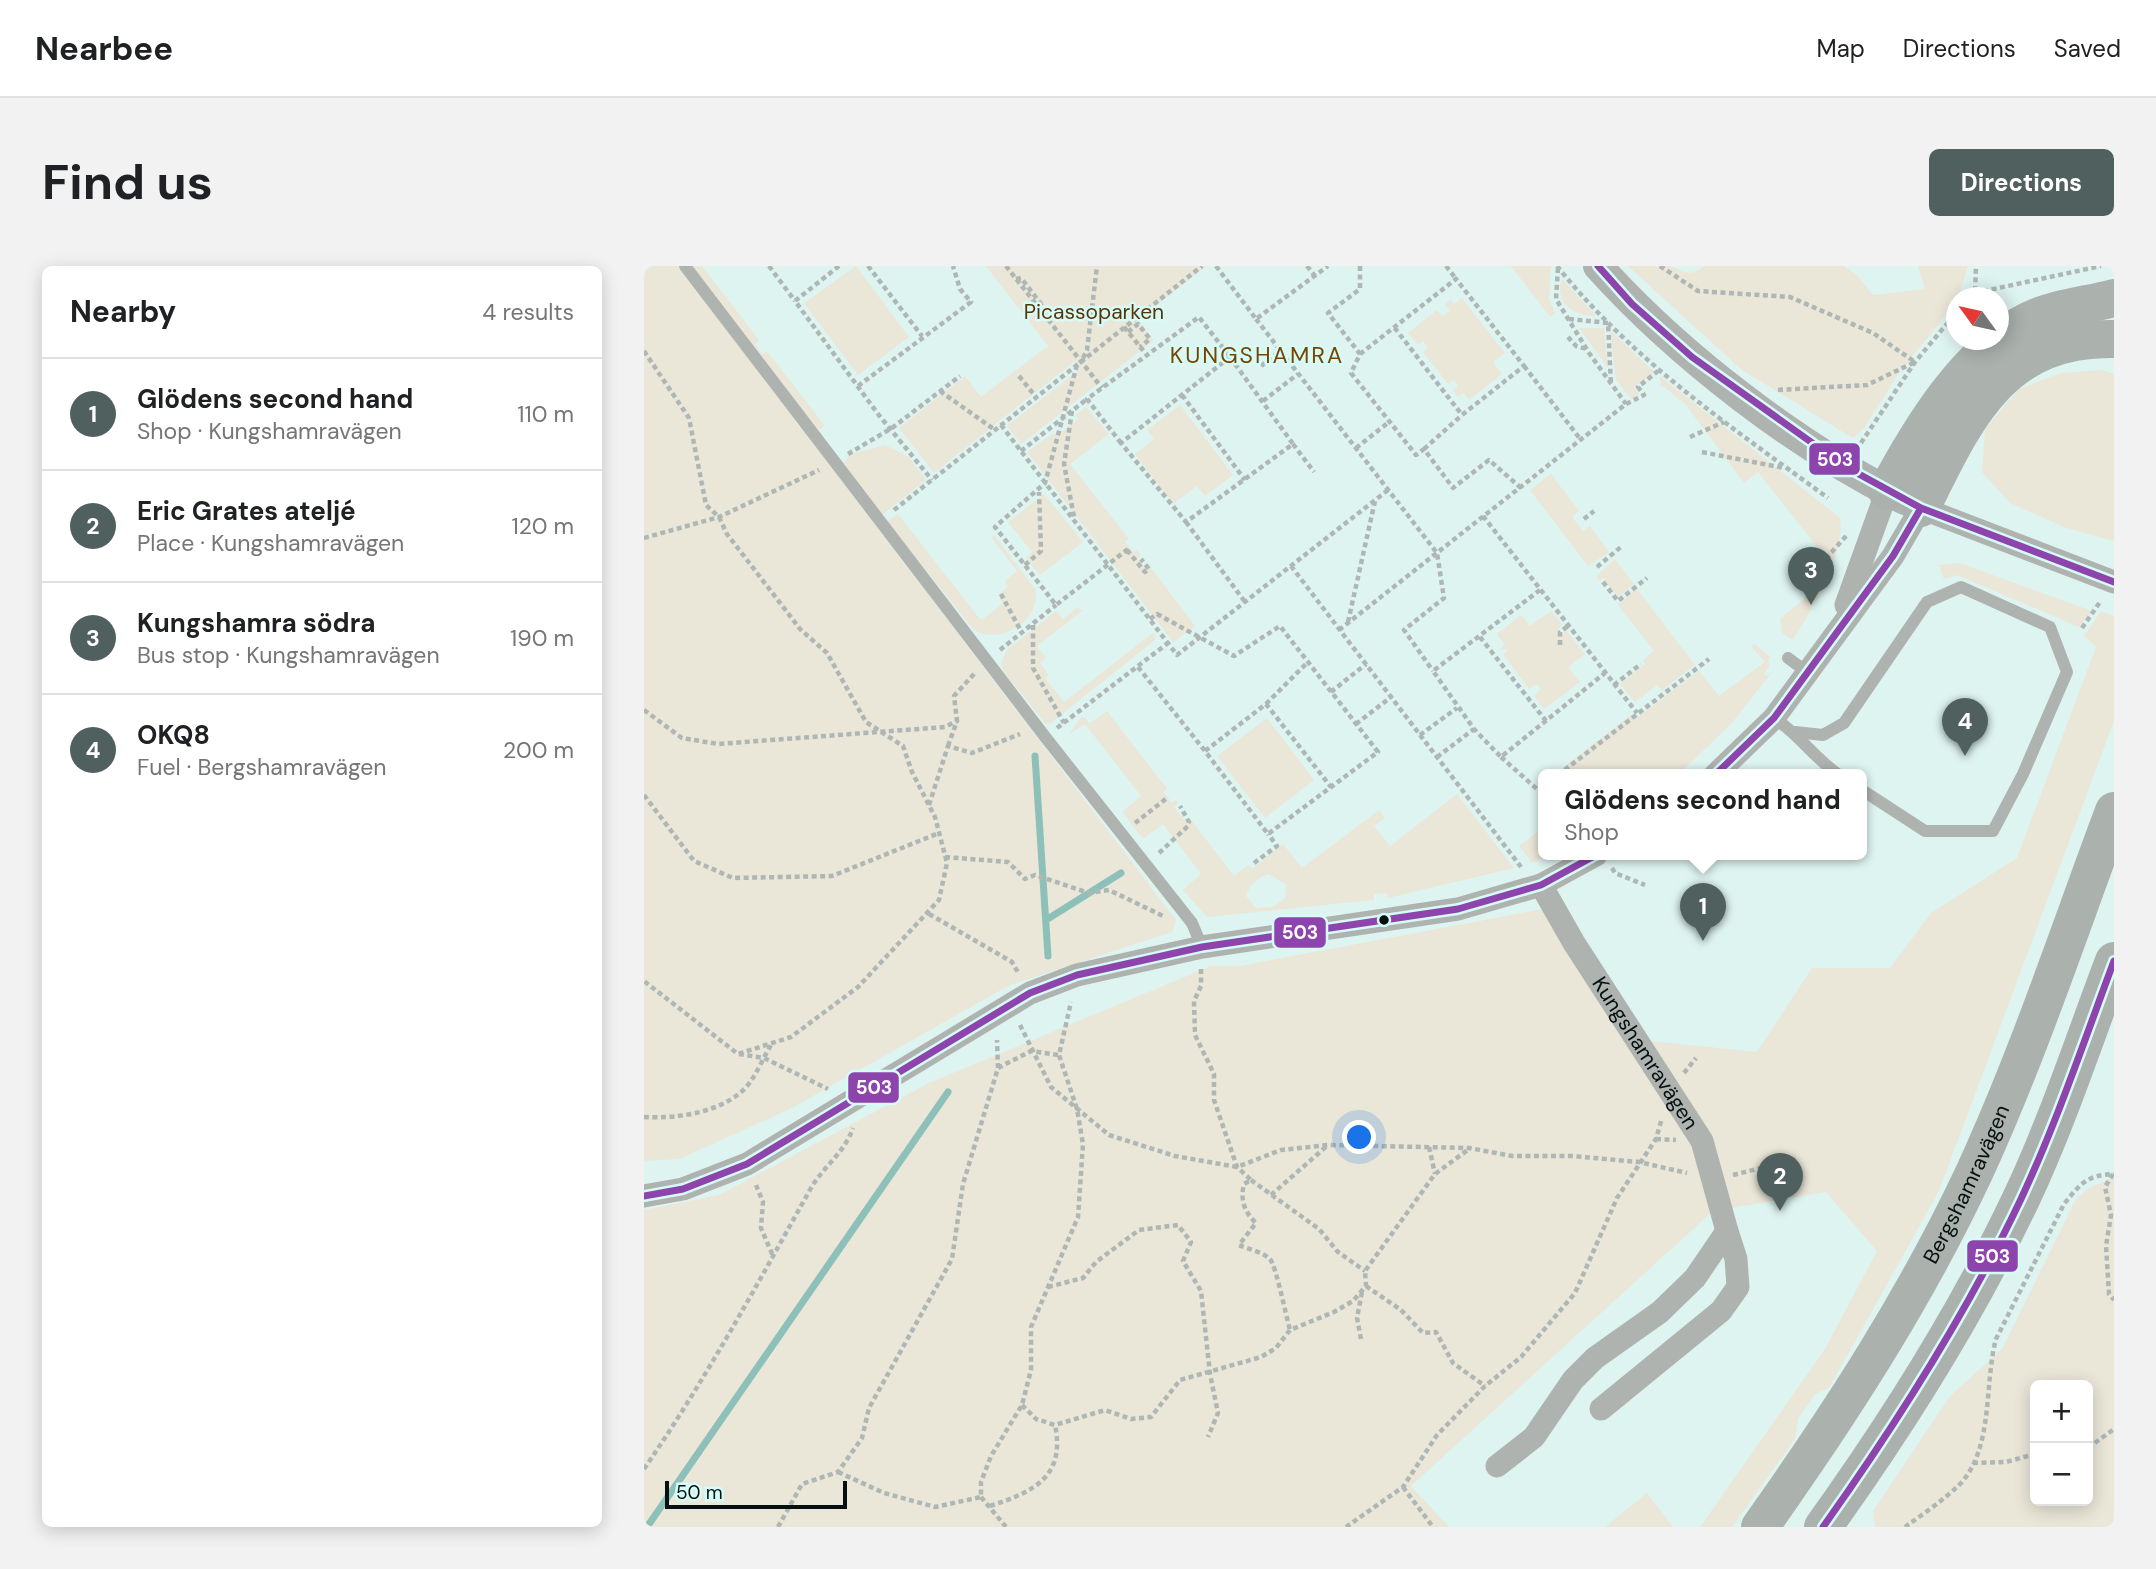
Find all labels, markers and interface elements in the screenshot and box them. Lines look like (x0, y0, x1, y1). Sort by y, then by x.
text: Nearbee (35, 27, 173, 70)
text: Map (1817, 33, 1865, 64)
text: Directions (1903, 33, 2016, 64)
text: Saved (2054, 33, 2121, 64)
button: Directions (1929, 149, 2114, 216)
text: Find us (42, 150, 213, 214)
north arrow (1946, 287, 2009, 350)
text: Nearby (70, 292, 176, 331)
text: 4 results (482, 297, 574, 327)
park label: Picassoparken (1024, 298, 1164, 326)
district label: KUNGSHAMRA (1170, 340, 1344, 370)
text: Glödens second hand (137, 382, 413, 416)
text: 1 (89, 399, 97, 429)
text: 110 m (517, 399, 574, 429)
text: Shop · Kungshamravägen (137, 416, 402, 446)
line badge: 503 (1808, 442, 1861, 476)
text: 503 (1817, 447, 1853, 472)
text: Eric Grates ateljé (137, 494, 356, 528)
text: 2 (86, 511, 100, 541)
text: 120 m (511, 511, 574, 541)
text: Place · Kungshamravägen (137, 528, 404, 558)
pin: 3 (1788, 547, 1834, 605)
text: Kungshamra södra (137, 606, 376, 640)
text: 3 (86, 623, 100, 653)
text: 190 m (510, 623, 574, 653)
text: Bus stop · Kungshamravägen (137, 640, 440, 670)
pin: 4 (1942, 698, 1988, 756)
text: OKQ8 (137, 718, 210, 752)
text: 4 (86, 735, 100, 765)
text: 200 m (503, 735, 574, 765)
text: Fuel · Bergshamravägen (137, 752, 387, 782)
popup (1538, 769, 1867, 860)
text: Glödens second hand (1564, 783, 1841, 817)
text: Shop (1564, 817, 1619, 847)
pin: 1 (1680, 883, 1726, 941)
unlabelled marker (1377, 913, 1391, 927)
line badge: 503 (1273, 916, 1327, 949)
text: 503 (1282, 920, 1318, 945)
street label: Kungshamravägen (1586, 971, 1705, 1135)
line badge: 503 (847, 1071, 900, 1104)
text: 503 (856, 1075, 892, 1100)
street label: Bergshamravägen (1917, 1101, 2016, 1268)
your location (1342, 1120, 1376, 1154)
pin: 2 (1757, 1153, 1803, 1211)
line badge: 503 (1966, 1239, 2019, 1273)
text: 503 (1974, 1244, 2010, 1269)
map controls (2030, 1380, 2093, 1506)
button: + (2030, 1380, 2093, 1443)
button: − (2030, 1443, 2093, 1506)
scale bar (665, 1478, 847, 1510)
text: 50 m (676, 1480, 723, 1505)

